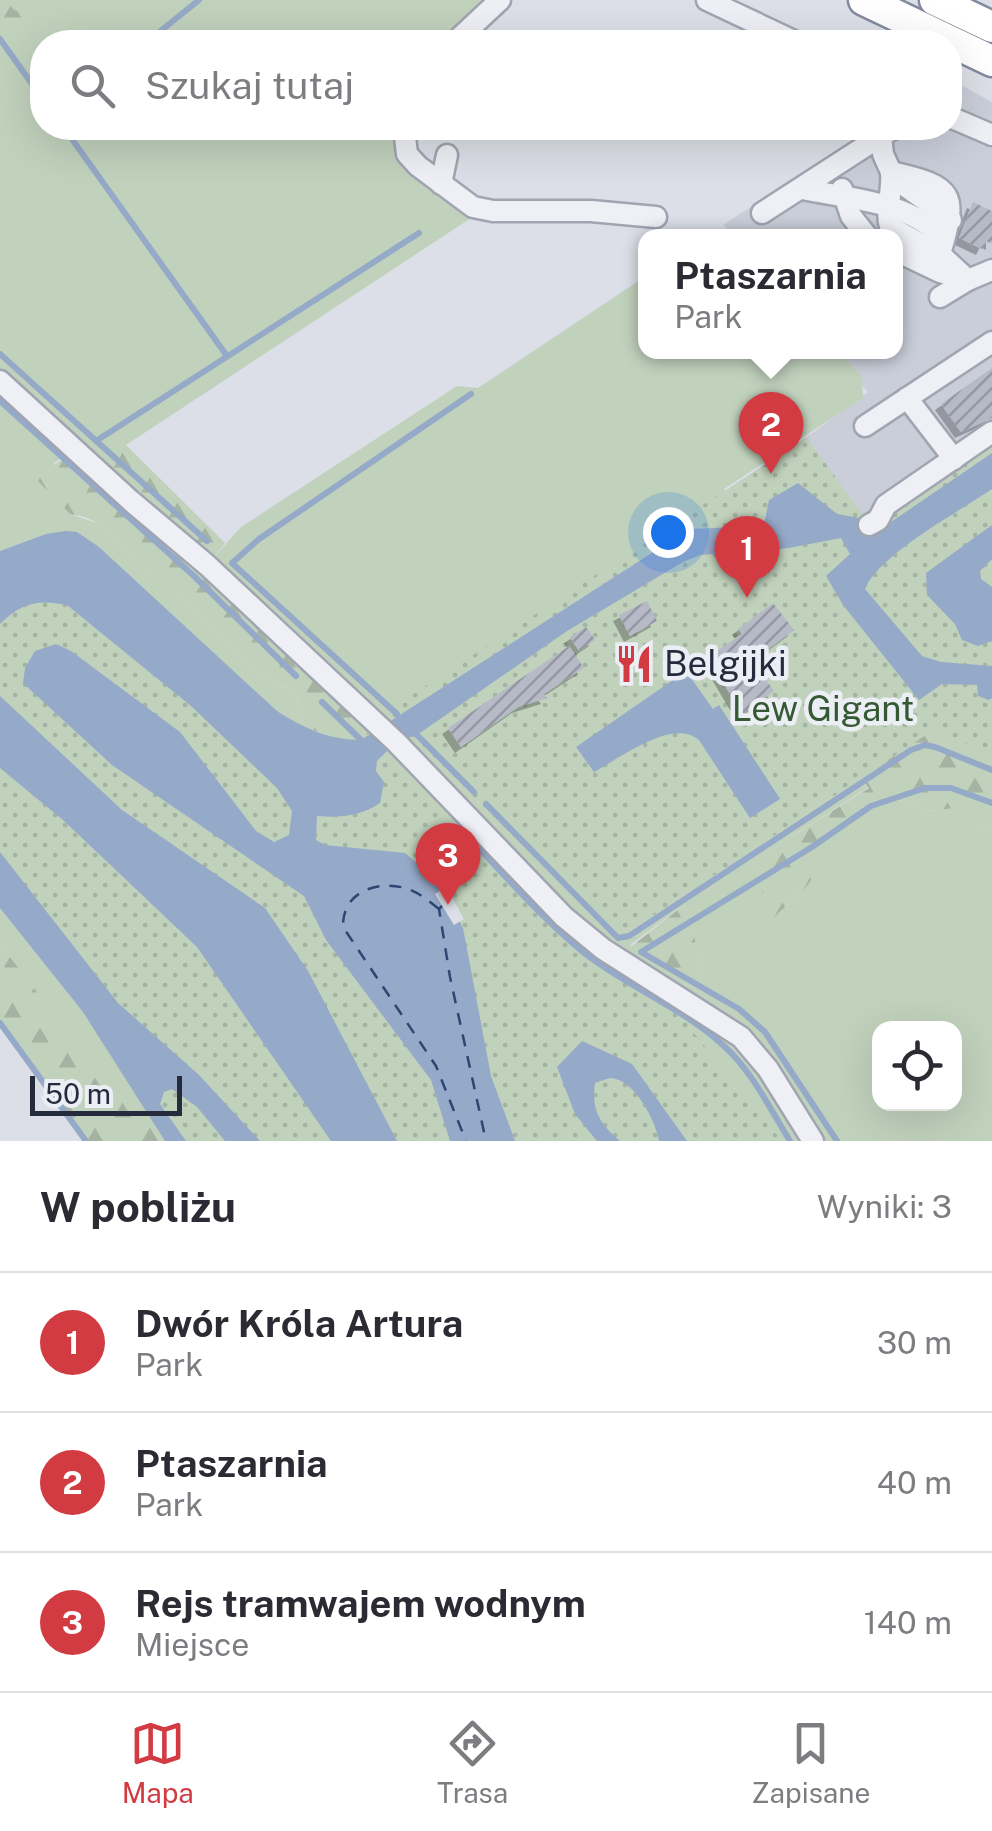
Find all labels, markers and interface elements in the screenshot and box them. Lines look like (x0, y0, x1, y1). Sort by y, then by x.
search box (30, 30, 962, 140)
icon: search (65, 58, 120, 113)
text: Szukaj tutaj (145, 63, 354, 108)
popup (638, 229, 903, 359)
text: Ptaszarnia (674, 253, 867, 298)
text: Park (674, 298, 742, 335)
pin: 2 (738, 392, 804, 474)
your location (643, 507, 694, 558)
pin: 1 (714, 516, 780, 598)
restaurant icon: Belgijki (613, 643, 655, 685)
place label: Belgijki (664, 643, 787, 684)
park label: Lew Gigant (732, 688, 914, 729)
pin: 3 (416, 822, 480, 905)
map controls (872, 1021, 962, 1111)
button: locate (872, 1021, 962, 1111)
scale bar (30, 1071, 182, 1116)
text: 50 m (45, 1077, 111, 1110)
text: W pobliżu (40, 1182, 236, 1231)
text: Wyniki: 3 (817, 1188, 952, 1225)
text: Dwór Króla Artura (135, 1301, 463, 1346)
text: 1 (66, 1324, 79, 1361)
text: 30 m (877, 1324, 952, 1361)
text: Park (135, 1346, 203, 1383)
text: Ptaszarnia (135, 1441, 328, 1486)
text: 2 (62, 1464, 83, 1501)
text: 40 m (877, 1464, 952, 1501)
text: Park (135, 1486, 203, 1523)
text: Rejs tramwajem wodnym (135, 1581, 586, 1626)
text: 3 (62, 1604, 83, 1641)
text: 140 m (864, 1604, 952, 1641)
text: Miejsce (135, 1626, 249, 1663)
tab: Mapa (122, 1716, 194, 1809)
tab: Trasa (437, 1716, 508, 1809)
tab: Zapisane (752, 1716, 870, 1809)

